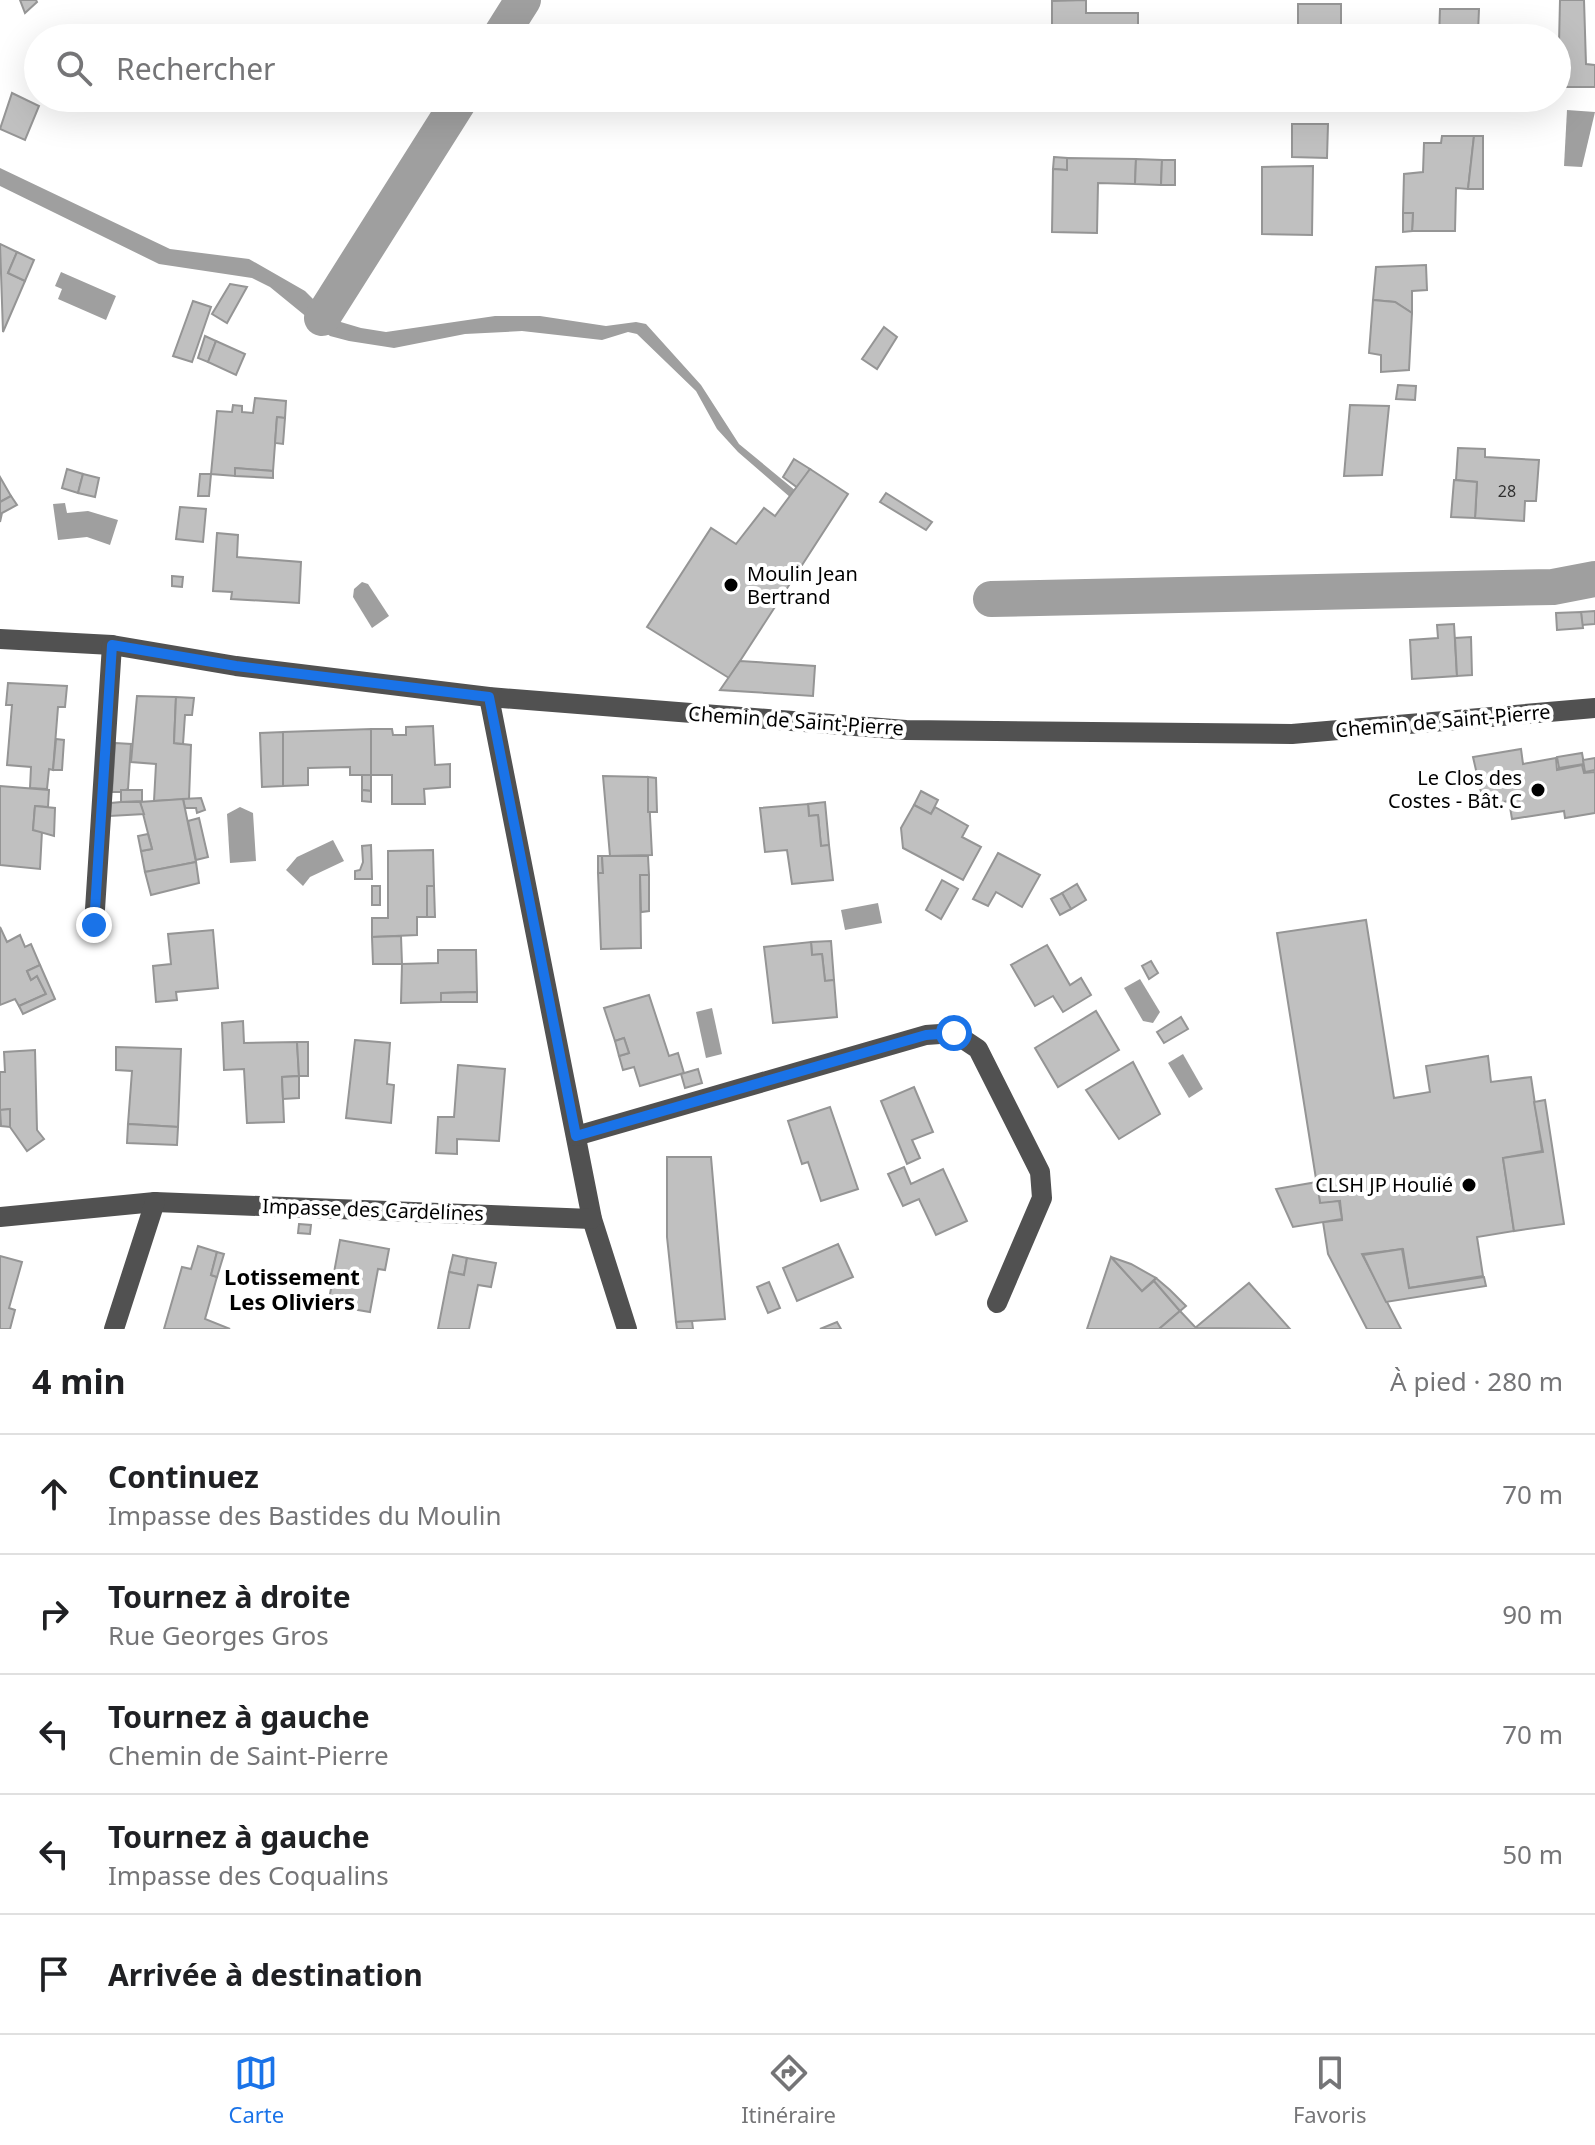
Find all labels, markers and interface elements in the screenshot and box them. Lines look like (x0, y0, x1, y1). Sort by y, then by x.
search box (24, 24, 1571, 112)
icon: search (52, 46, 96, 90)
text: Rechercher (116, 48, 275, 89)
house number: 28 (1498, 480, 1516, 502)
place label: Moulin Jean Bertrand (747, 560, 858, 610)
marker: Moulin Jean Bertrand (722, 576, 740, 594)
street label: Chemin de Saint-Pierre (1334, 698, 1552, 743)
street label: Chemin de Saint-Pierre (687, 700, 905, 741)
place label: Le Clos des Costes - Bât. C (1388, 764, 1522, 814)
marker: Le Clos des Costes - Bât. C (1529, 781, 1547, 799)
route end (76, 907, 112, 943)
route start (936, 1015, 972, 1051)
place label: CLSH JP Houlié (1315, 1171, 1453, 1198)
marker: CLSH JP Houlié (1460, 1176, 1478, 1194)
street label: Impasse des Cardelines (262, 1192, 484, 1227)
district label: Lotissement Les Oliviers (224, 1261, 360, 1316)
text: 4 min (32, 1358, 126, 1404)
text: À pied · 280 m (1390, 1363, 1563, 1399)
text: Continuez (108, 1456, 259, 1497)
icon: ahead (32, 1472, 76, 1516)
text: 70 m (1502, 1476, 1563, 1512)
text: Impasse des Bastides du Moulin (108, 1497, 501, 1533)
text: Tournez à droite (108, 1576, 351, 1617)
icon: right (32, 1592, 76, 1636)
text: 90 m (1502, 1596, 1563, 1632)
text: Rue Georges Gros (108, 1617, 329, 1653)
text: Tournez à gauche (108, 1696, 370, 1737)
icon: left (32, 1712, 76, 1756)
text: 70 m (1502, 1716, 1563, 1752)
text: Chemin de Saint-Pierre (108, 1737, 389, 1773)
text: Tournez à gauche (108, 1816, 370, 1857)
icon: left (32, 1832, 76, 1876)
text: 50 m (1502, 1836, 1563, 1872)
text: Impasse des Coqualins (108, 1857, 389, 1893)
icon: arrive (32, 1952, 76, 1996)
text: Arrivée à destination (108, 1954, 423, 1995)
tab: Carte (228, 2051, 284, 2129)
tab: Itinéraire (741, 2051, 836, 2129)
tab: Favoris (1293, 2051, 1367, 2129)

